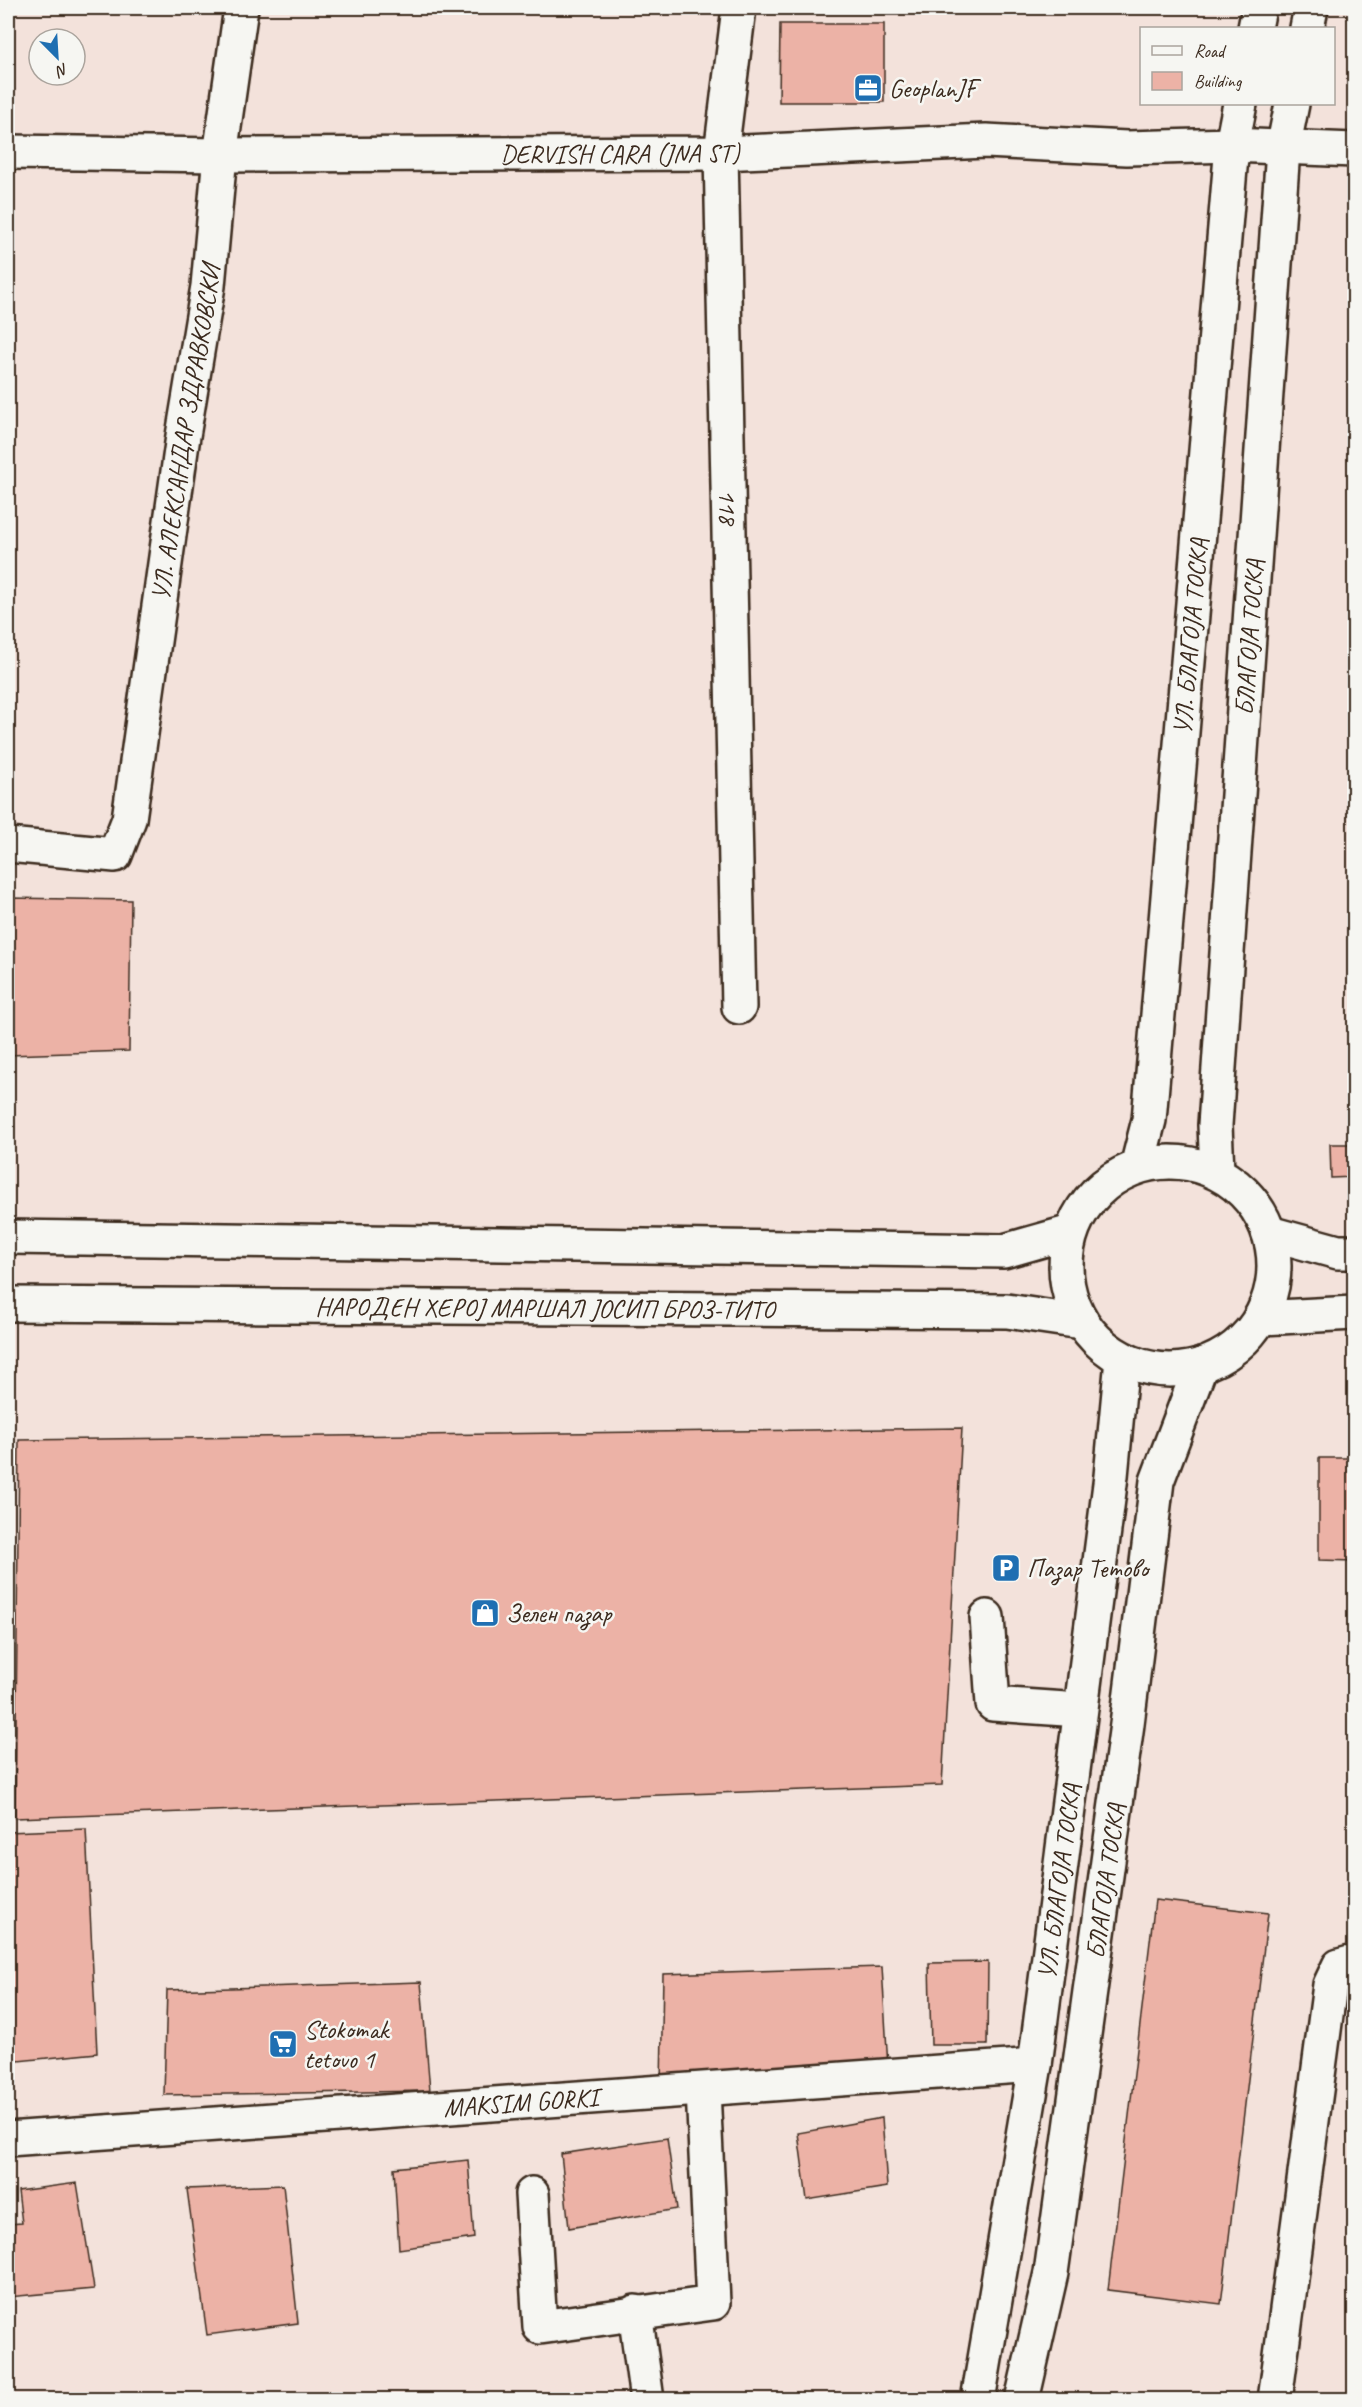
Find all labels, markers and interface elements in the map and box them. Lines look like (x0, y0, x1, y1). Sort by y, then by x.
north arrow (27, 27, 87, 87)
legend (1140, 27, 1335, 105)
text: Road (1194, 40, 1227, 62)
text: N (51, 59, 71, 82)
text: Building (1194, 70, 1243, 92)
office icon: GeoplanJF (852, 72, 884, 104)
place label: GeoplanJF (889, 72, 982, 105)
street label: DERVISH CARA (JNA ST) (500, 136, 742, 170)
street label: УЛ. АЛЕКСАНДАР ЗДРАВКОВСКИ (144, 258, 227, 602)
street label: 118 (712, 489, 745, 527)
street label: УЛ. БЛАГОЈА ТОСКА (1165, 536, 1215, 736)
street label: БЛАГОЈА ТОСКА (1227, 557, 1271, 716)
street label: НАРОДЕН ХЕРОЈ МАРШАЛ ЈОСИП БРОЗ-ТИТО (315, 1290, 778, 1326)
parking icon: Пазар Тетово (990, 1552, 1022, 1584)
place label: Пазар Тетово (1027, 1552, 1151, 1586)
shop icon: Зелен пазар (469, 1597, 501, 1629)
place label: Зелен пазар (506, 1597, 614, 1631)
street label: УЛ. БЛАГОЈА ТОСКА (1030, 1781, 1088, 1981)
street label: БЛАГОЈА ТОСКА (1078, 1800, 1132, 1961)
place label: Stokomak tetovo 1 (304, 2013, 391, 2076)
supermarket icon: Stokomak tetovo 1 (267, 2028, 299, 2060)
street label: MAKSIM GORKI (442, 2080, 605, 2124)

